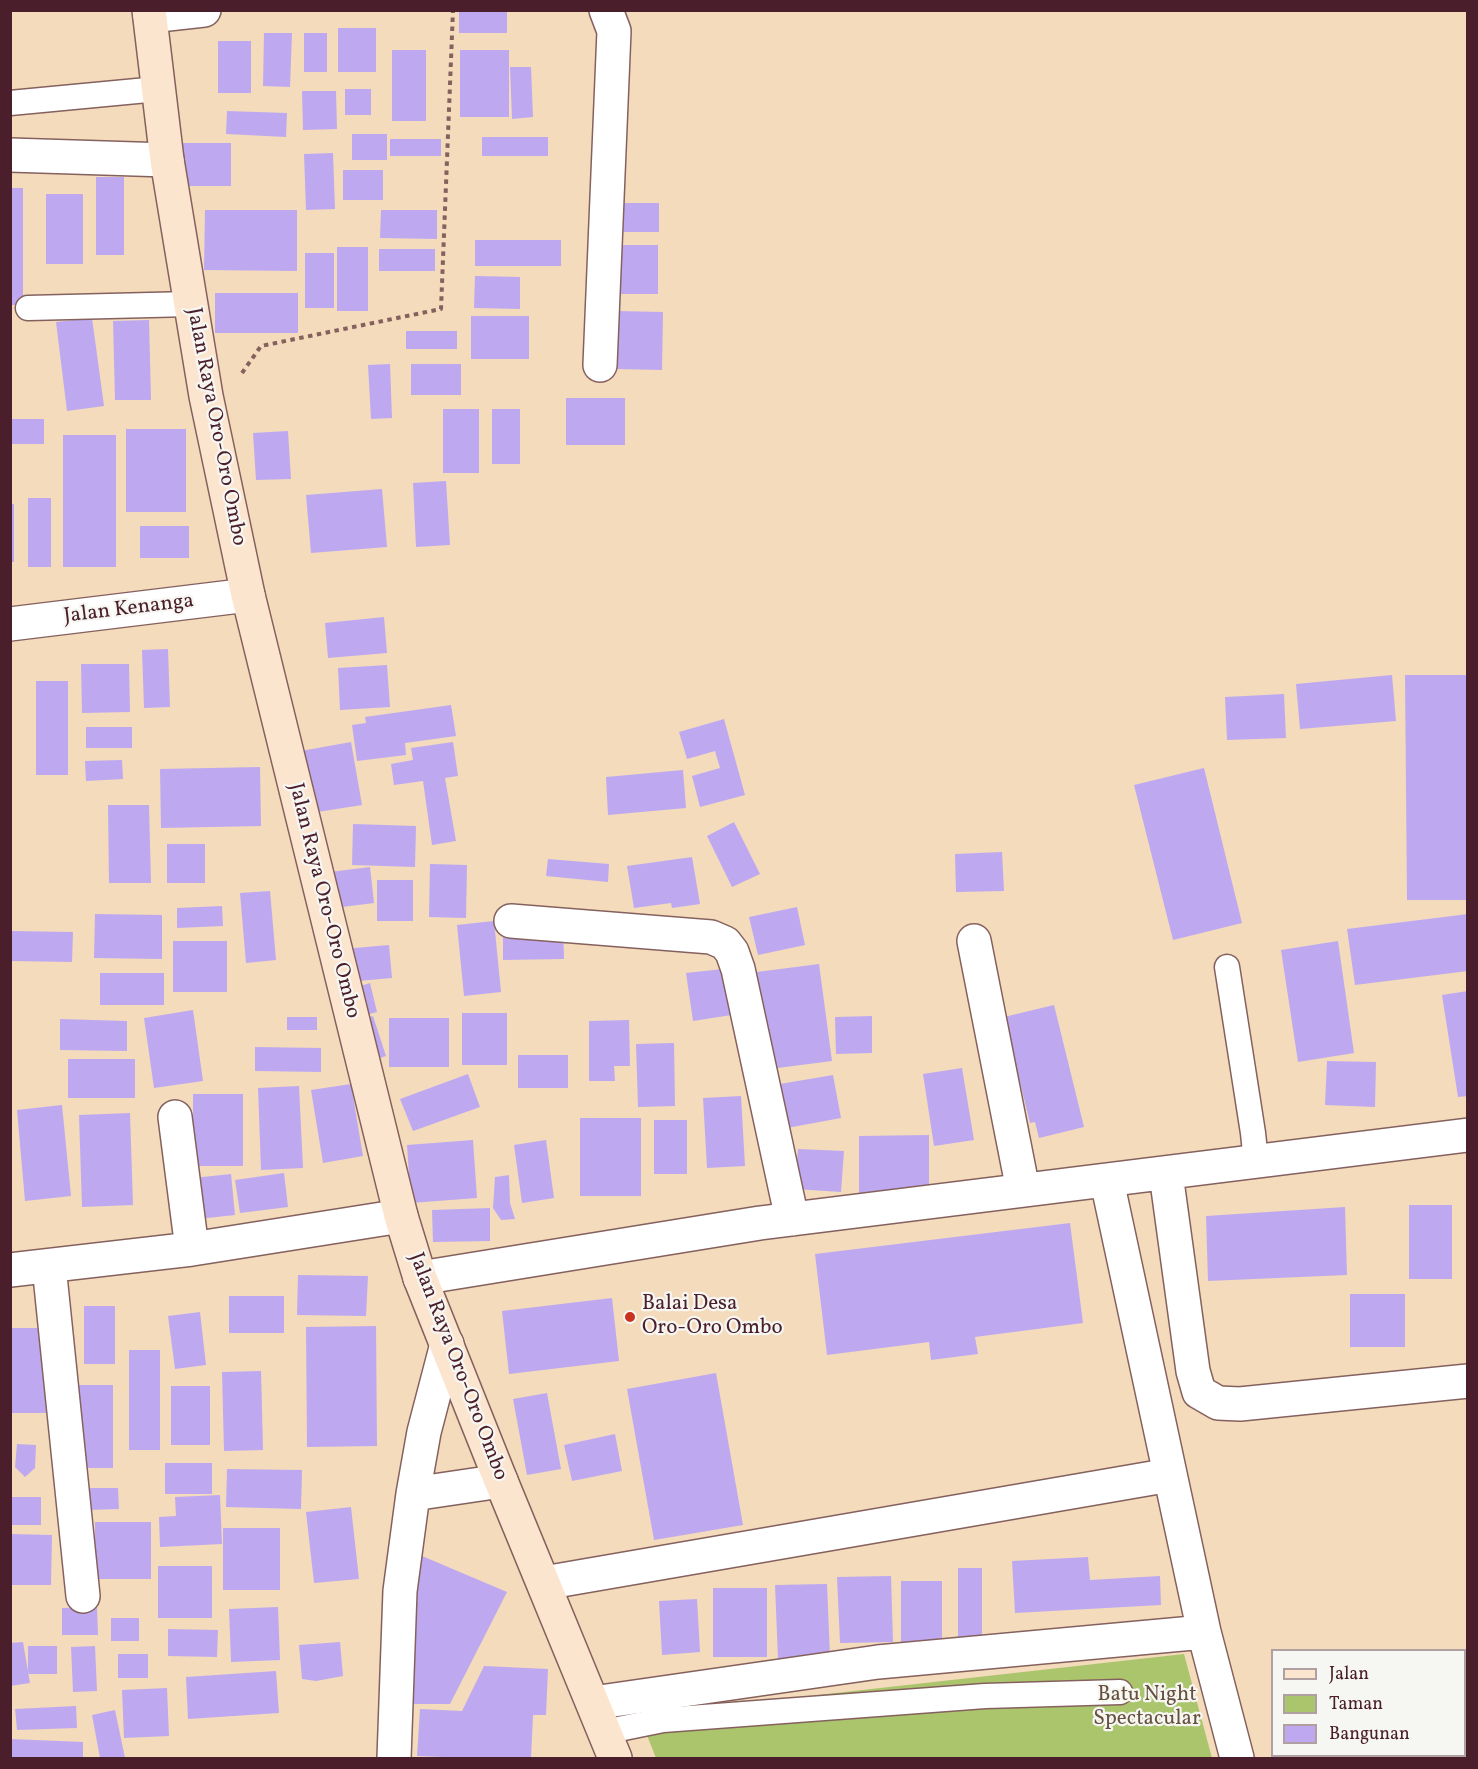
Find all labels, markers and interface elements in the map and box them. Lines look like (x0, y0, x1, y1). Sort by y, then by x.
street label: Jalan Raya Oro-Oro Ombo (180, 306, 250, 548)
street label: Jalan Kenanga (62, 590, 196, 630)
street label: Jalan Raya Oro-Oro Ombo (282, 781, 364, 1021)
street label: Jalan Raya Oro-Oro Ombo (402, 1250, 512, 1484)
place label: Balai Desa Oro-Oro Ombo (642, 1292, 783, 1342)
marker: Balai Desa Oro-Oro Ombo (623, 1310, 637, 1324)
legend (1271, 1649, 1466, 1757)
text: Jalan (1329, 1662, 1369, 1687)
park label: Batu Night Spectacular (1093, 1683, 1201, 1733)
text: Taman (1329, 1692, 1383, 1717)
text: Bangunan (1329, 1722, 1410, 1747)

